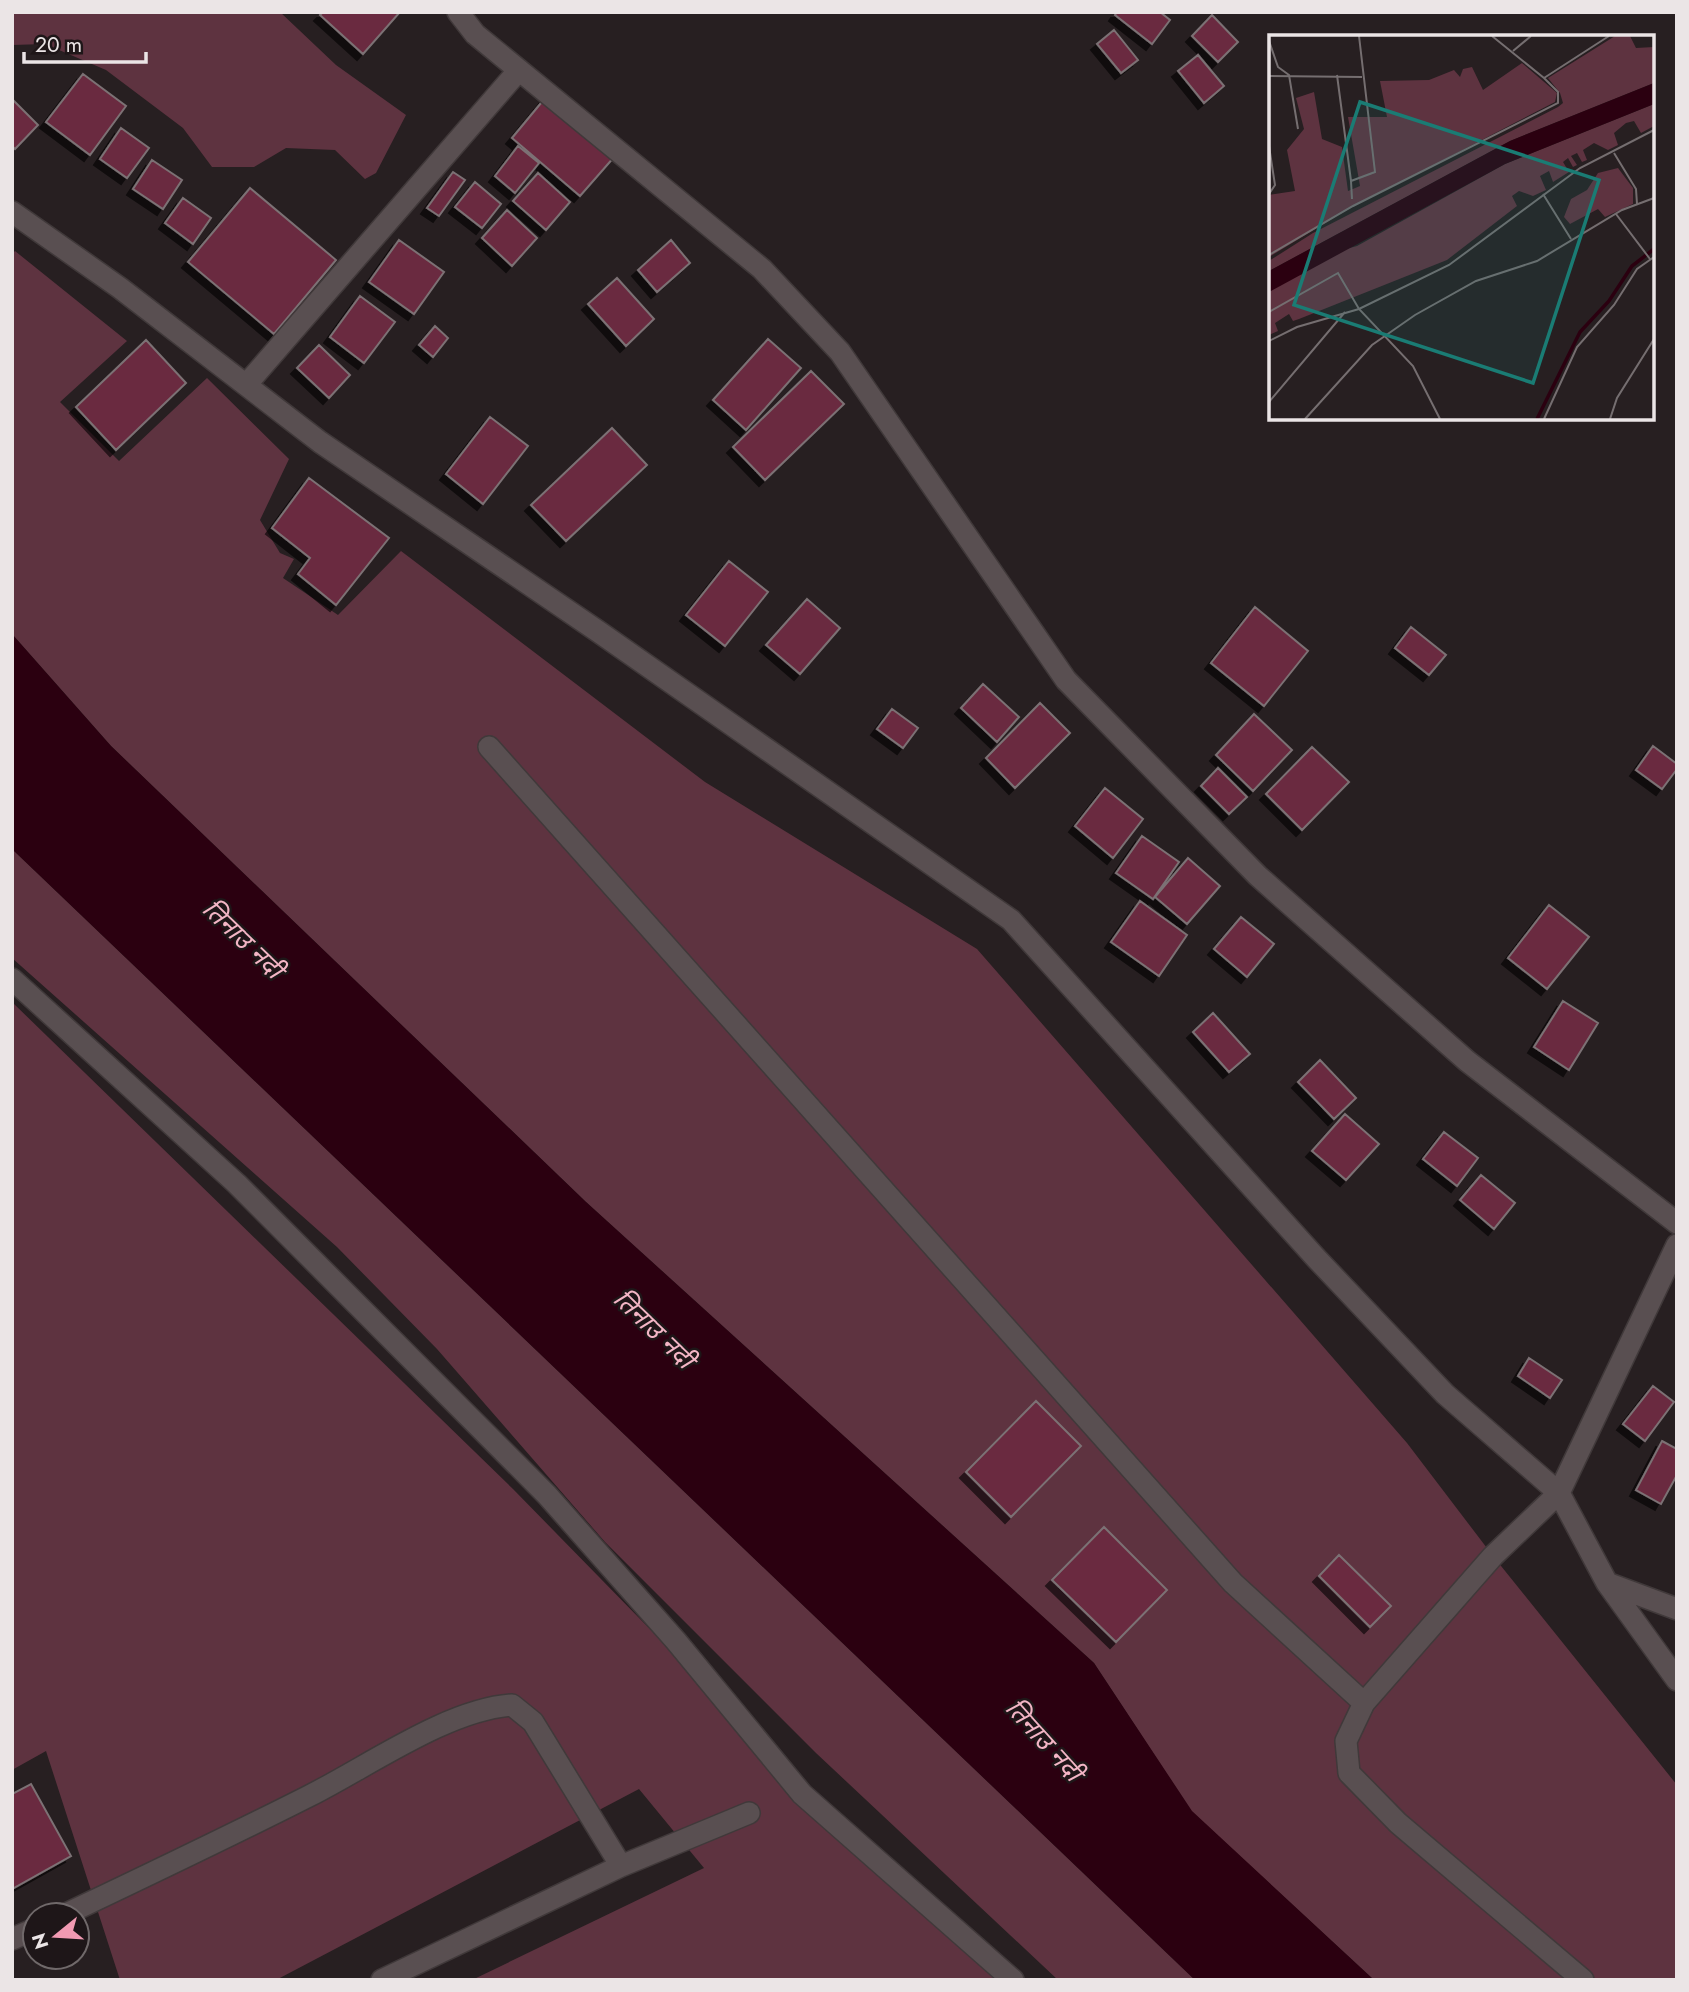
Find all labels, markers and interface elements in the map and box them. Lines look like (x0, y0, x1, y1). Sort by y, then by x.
scale bar (24, 21, 147, 65)
text: 20 m (35, 30, 82, 60)
inset map (1269, 35, 1654, 420)
water label: तिनाउ नदी (194, 891, 296, 991)
water label: तिनाउ नदी (605, 1281, 707, 1381)
water label: तिनाउ नदी (997, 1690, 1095, 1794)
north arrow (21, 1901, 91, 1971)
text: N (25, 1930, 55, 1952)

